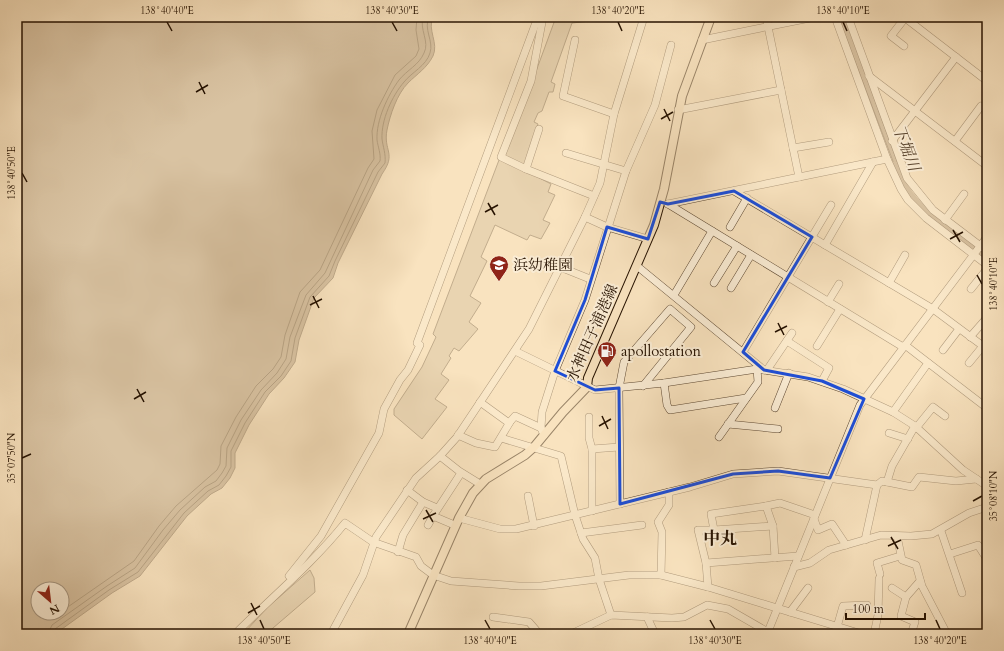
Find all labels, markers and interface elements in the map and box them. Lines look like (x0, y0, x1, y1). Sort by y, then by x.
text: 138°40'40"E (140, 4, 194, 18)
text: 138°40'30"E (365, 4, 419, 18)
text: 138°40'20"E (591, 4, 645, 18)
text: 138°40'10"E (816, 4, 870, 18)
water label: 下堀川 (887, 122, 926, 176)
text: 138°40'50"E (5, 146, 19, 200)
school or university icon: 浜幼稚園 (488, 254, 510, 282)
place label: 浜幼稚園 (513, 255, 573, 275)
text: 138°40'10"E (987, 257, 1001, 311)
street label: 水神田子浦港線 (562, 281, 622, 385)
fuel station icon: apollostation (596, 340, 618, 368)
place label: apollostation (621, 341, 702, 361)
text: 35°07'50"N (5, 432, 19, 483)
text: 35°08'10"N (987, 470, 1001, 521)
district label: 中丸 (703, 527, 737, 550)
north arrow (30, 581, 70, 621)
scale bar (846, 595, 925, 621)
text: N (46, 601, 62, 618)
text: 100 m (852, 601, 885, 617)
text: 138°40'50"E (237, 634, 291, 648)
text: 138°40'40"E (463, 634, 517, 648)
text: 138°40'30"E (688, 634, 742, 648)
text: 138°40'20"E (913, 634, 967, 648)

